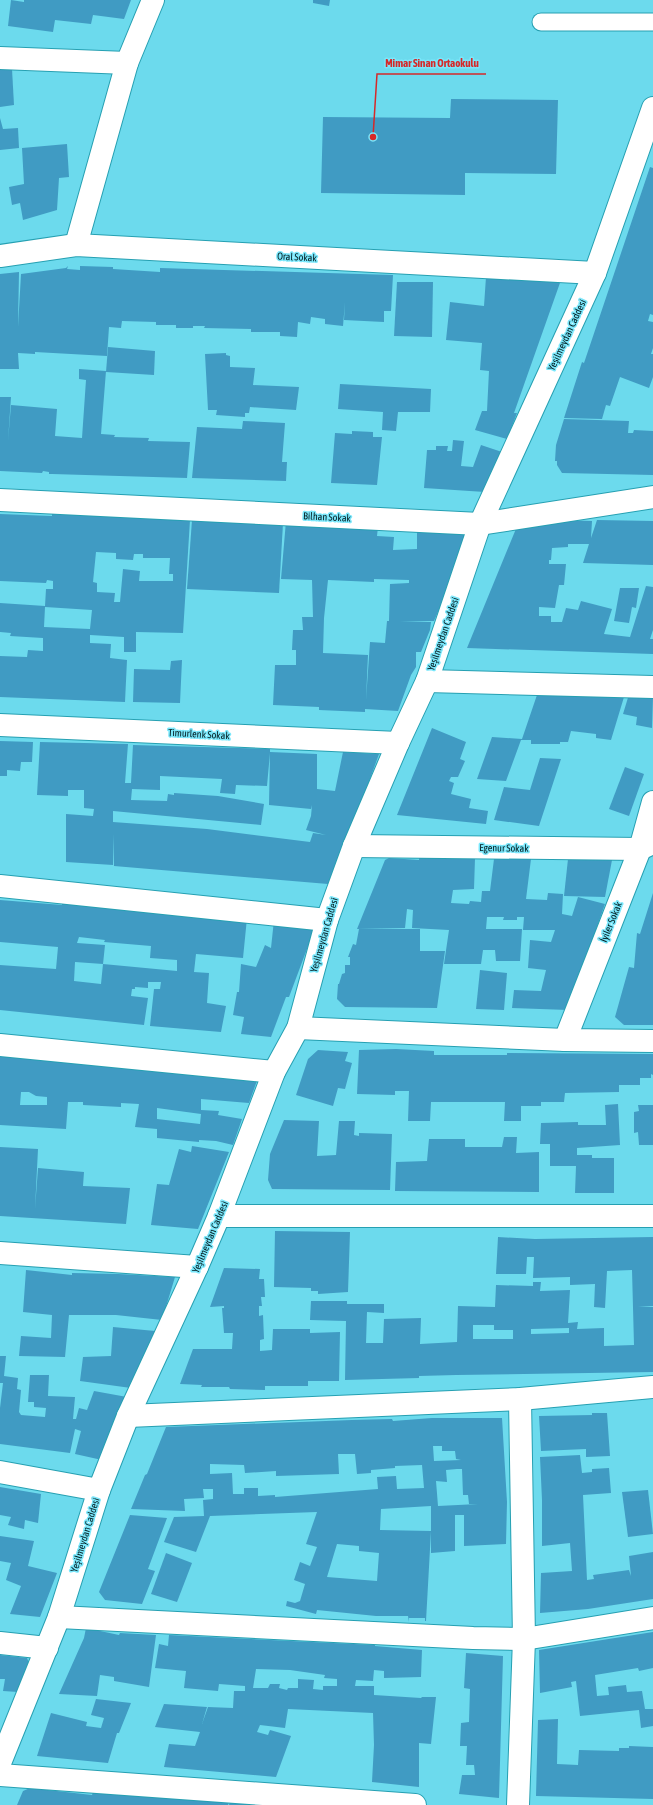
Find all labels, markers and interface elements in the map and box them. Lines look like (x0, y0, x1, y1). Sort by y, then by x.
callout: Mimar Sinan Ortaokulu (377, 51, 486, 74)
text: Mimar Sinan Ortaokulu (385, 57, 479, 69)
street label: Oral Sokak (277, 250, 318, 264)
street label: Yeşilmeydan Caddesi (546, 298, 588, 372)
street label: Bilhan Sokak (303, 510, 352, 524)
street label: Yeşilmeydan Caddesi (425, 596, 461, 672)
street label: Timurlenk Sokak (168, 727, 231, 741)
street label: Egenur Sokak (479, 842, 529, 854)
street label: Yeşilmeydan Caddesi (308, 896, 340, 974)
street label: İyiler Sokak (598, 900, 624, 944)
street label: Yeşilmeydan Caddesi (190, 1199, 230, 1275)
street label: Yeşilmeydan Caddesi (68, 1497, 102, 1573)

